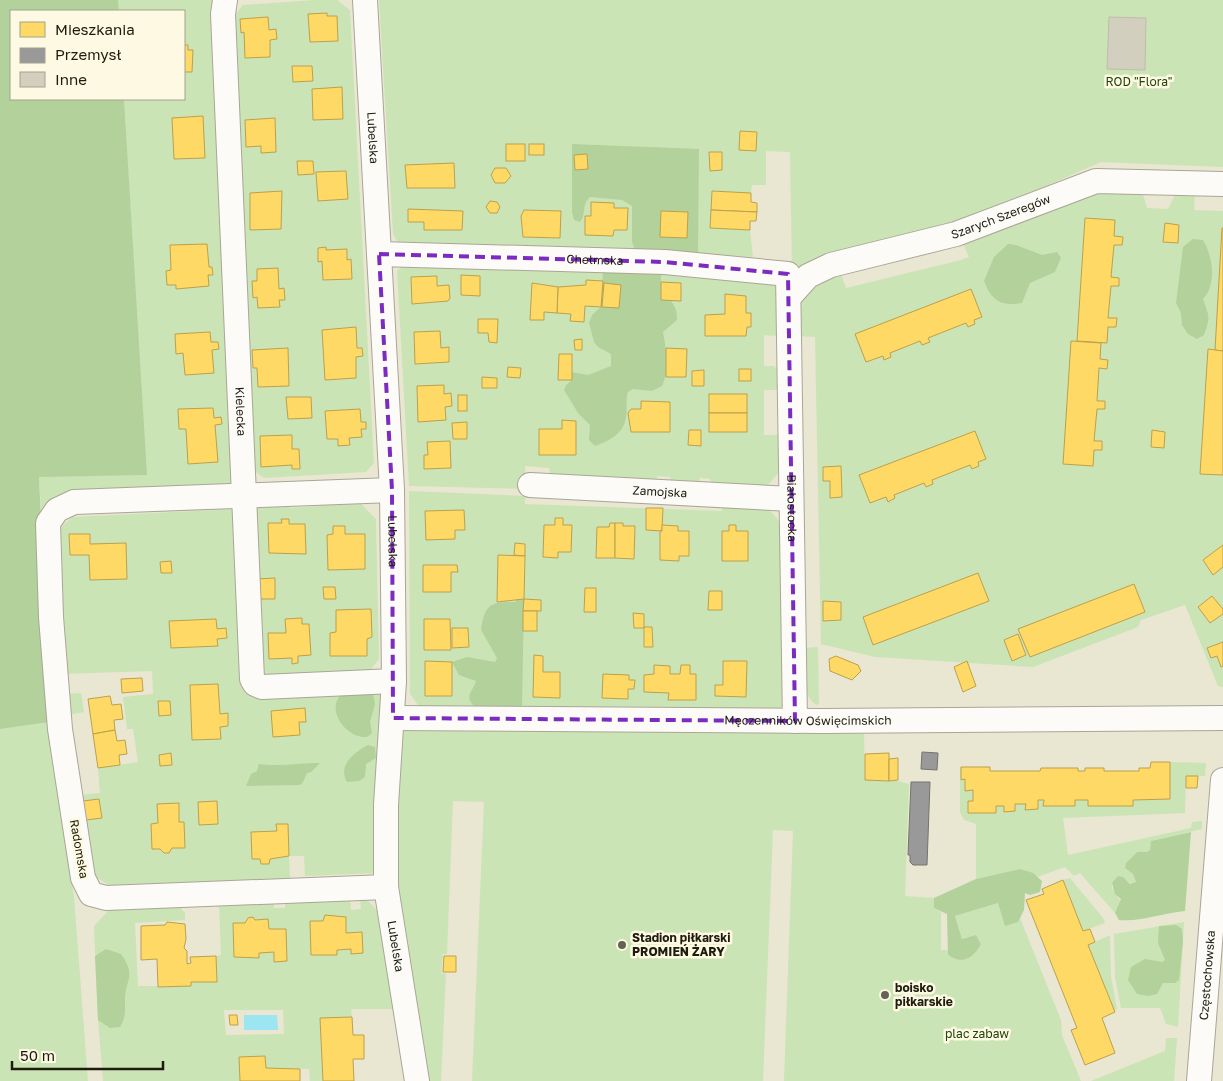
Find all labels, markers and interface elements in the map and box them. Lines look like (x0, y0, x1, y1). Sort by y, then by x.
legend (10, 10, 185, 100)
text: Mieszkania (55, 20, 135, 38)
text: Przemysł (55, 45, 122, 63)
text: Inne (55, 70, 87, 88)
park label: ROD "Flora" (1105, 74, 1173, 89)
street label: Lubelska (364, 111, 382, 164)
street label: Szarych Szeregów (949, 191, 1053, 242)
street label: Chełmska (566, 251, 624, 268)
street label: Kielecka (232, 387, 249, 436)
street label: Białostocka (784, 474, 800, 542)
street label: Zamojska (632, 483, 688, 500)
street label: Lubelska (385, 515, 401, 567)
street label: Męczenników Oświęcimskich (724, 712, 892, 728)
street label: Radomska (67, 818, 92, 880)
street label: Lubelska (384, 919, 407, 973)
place label: Stadion piłkarski PROMIEŃ ŻARY (632, 930, 731, 959)
street label: Częstochowska (1196, 930, 1218, 1021)
marker: Stadion piłkarski PROMIEŃ ŻARY (616, 939, 628, 951)
place label: boisko piłkarskie (895, 980, 953, 1009)
marker: boisko piłkarskie (879, 989, 891, 1001)
park label: plac zabaw (945, 1026, 1009, 1041)
scale bar (12, 1038, 164, 1070)
text: 50 m (20, 1046, 55, 1064)

